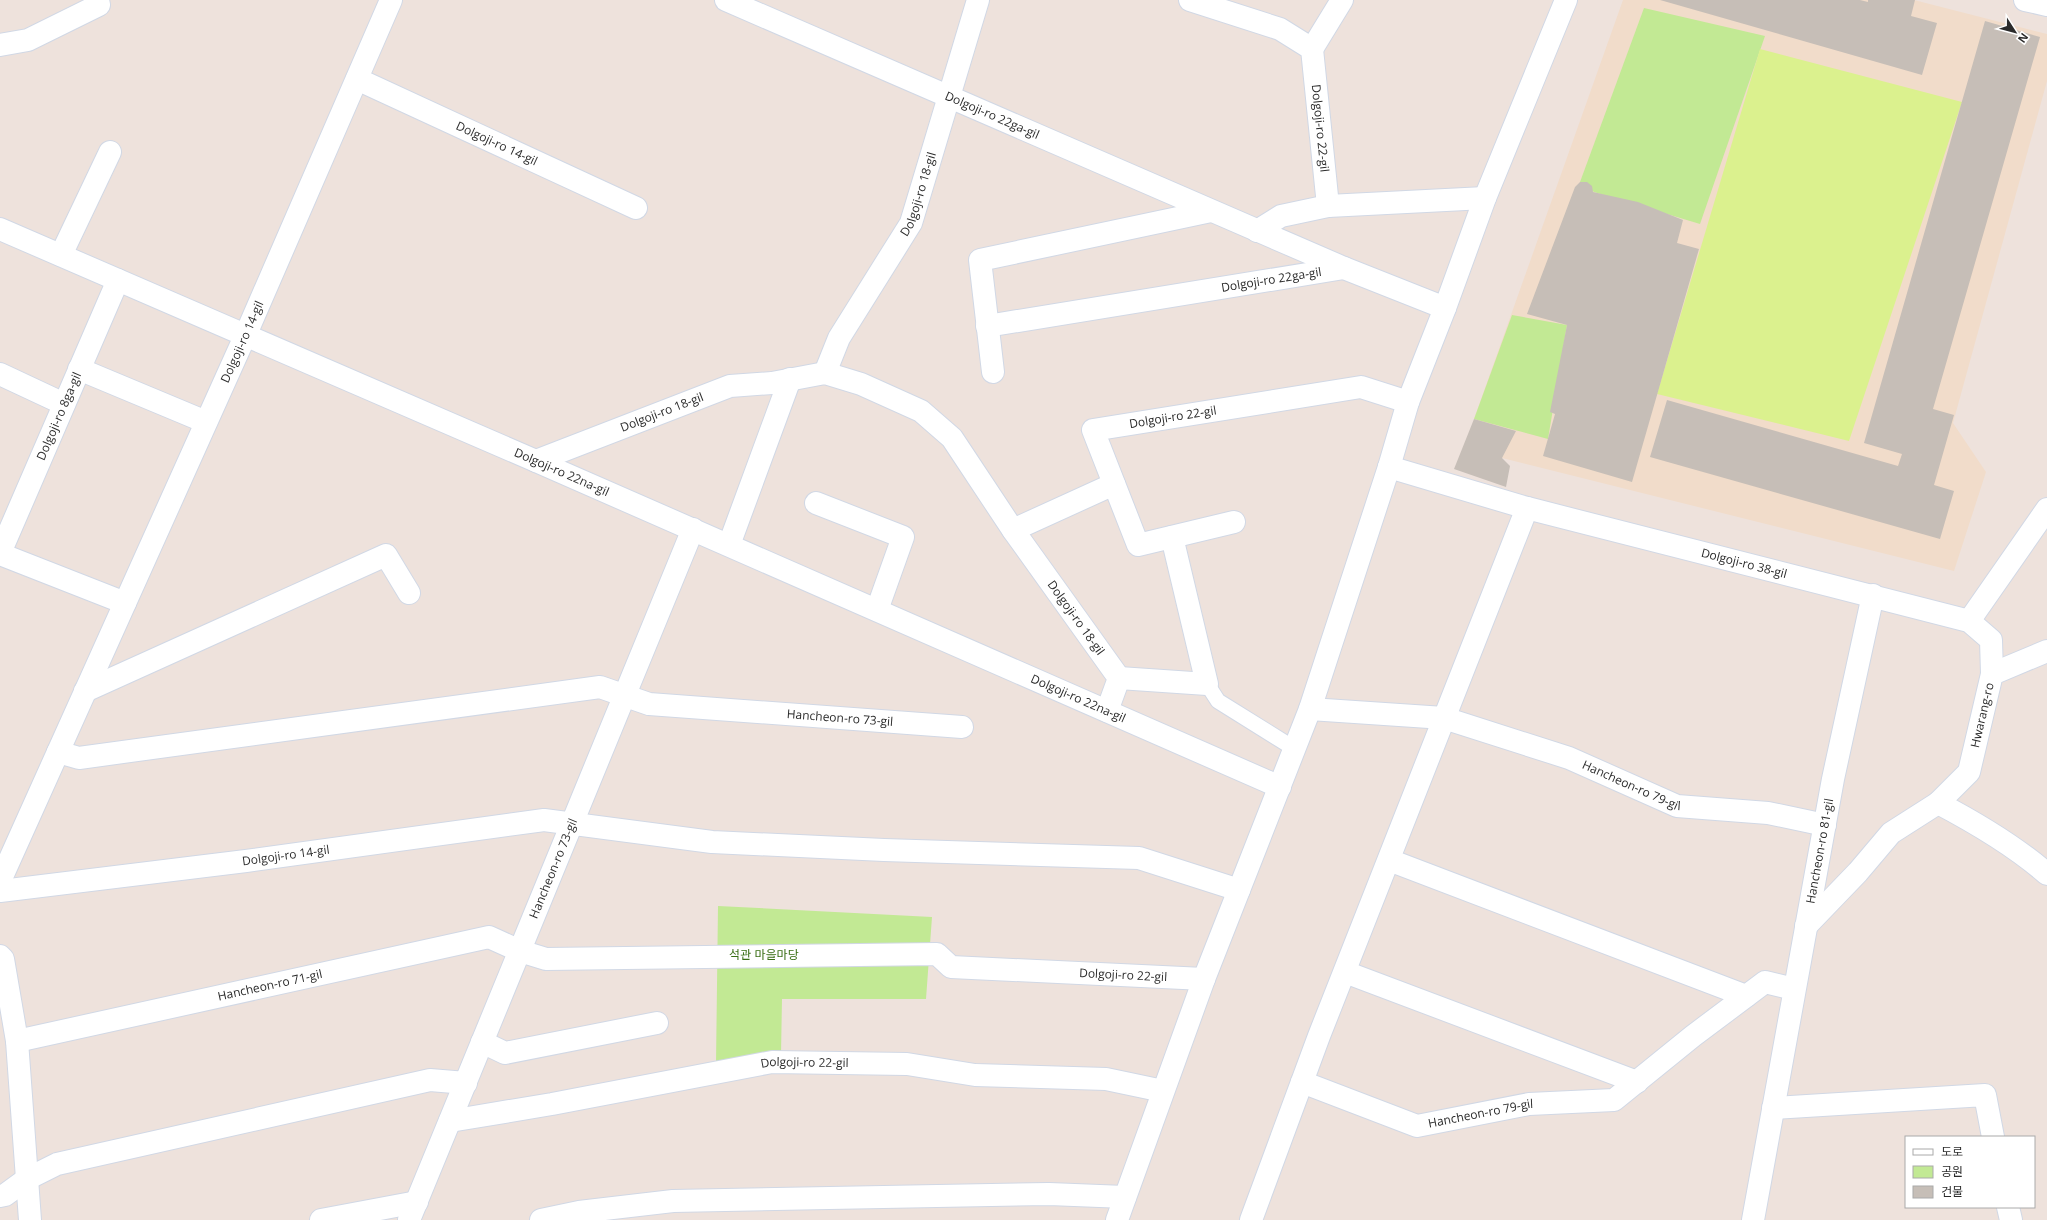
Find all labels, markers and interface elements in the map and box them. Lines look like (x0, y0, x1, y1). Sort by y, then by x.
north arrow (1995, 12, 2035, 52)
text: N (2015, 30, 2032, 46)
street label: Dolgoji-ro 22-gil (1308, 84, 1334, 173)
street label: Dolgoji-ro 22ga-gil (942, 87, 1042, 143)
street label: Dolgoji-ro 14-gil (453, 117, 541, 169)
street label: Dolgoji-ro 18-gil (896, 150, 940, 239)
street label: Dolgoji-ro 22ga-gil (1220, 263, 1323, 296)
street label: Dolgoji-ro 14-gil (216, 298, 267, 385)
street label: Dolgoji-ro 8ga-gil (32, 369, 85, 463)
street label: Dolgoji-ro 18-gil (618, 388, 706, 436)
street label: Dolgoji-ro 22-gil (1128, 401, 1218, 432)
street label: Dolgoji-ro 22na-gil (512, 444, 612, 500)
street label: Dolgoji-ro 38-gil (1699, 544, 1789, 582)
street label: Dolgoji-ro 18-gil (1044, 577, 1109, 658)
street label: Dolgoji-ro 22na-gil (1028, 670, 1129, 726)
street label: Hwarang-ro (1966, 681, 1998, 749)
street label: Hancheon-ro 73-gil (786, 705, 894, 730)
street label: Hancheon-ro 79-gil (1580, 756, 1681, 814)
street label: Hancheon-ro 81-gil (1802, 797, 1837, 905)
street label: Hancheon-ro 73-gil (525, 816, 581, 921)
street label: Dolgoji-ro 14-gil (241, 841, 331, 869)
park label: 석관 마을마당 (729, 946, 799, 963)
street label: Dolgoji-ro 22-gil (1079, 964, 1168, 985)
street label: Hancheon-ro 71-gil (216, 965, 324, 1005)
street label: Dolgoji-ro 22-gil (759, 1053, 849, 1072)
street label: Hancheon-ro 79-gil (1427, 1095, 1533, 1132)
legend (1905, 1136, 2035, 1208)
text: 도로 (1941, 1143, 1963, 1160)
text: 공원 (1941, 1163, 1963, 1180)
text: 건물 (1941, 1183, 1963, 1200)

